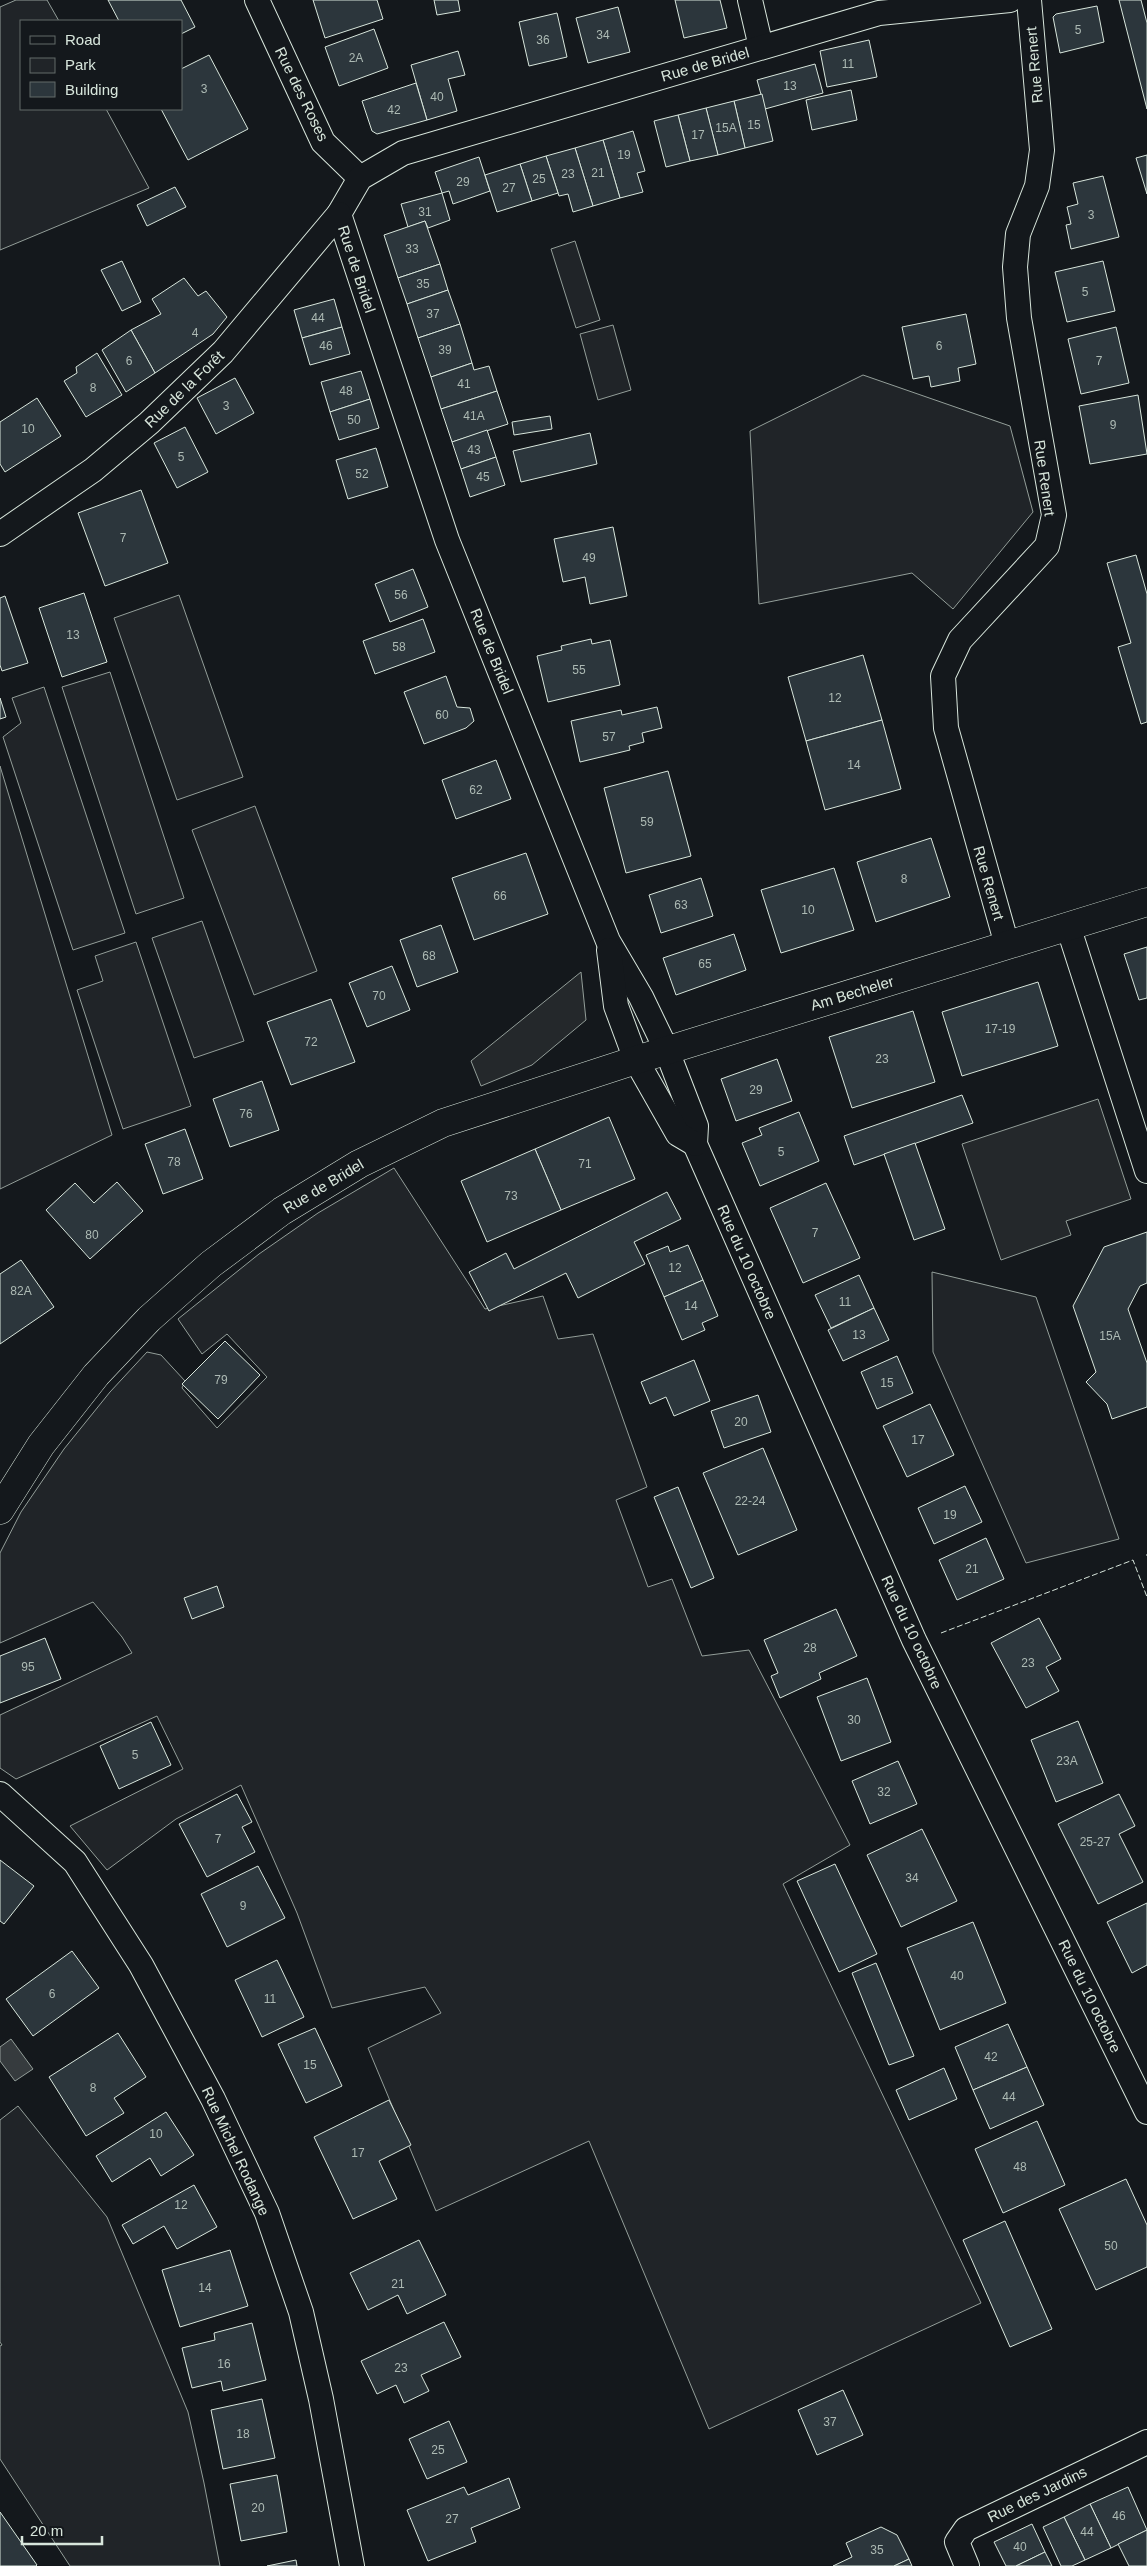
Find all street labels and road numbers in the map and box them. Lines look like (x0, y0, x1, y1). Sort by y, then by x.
street label: Rue Renert (1022, 25, 1046, 104)
street label: Rue de Bridel (659, 43, 751, 85)
street label: Rue des Roses (272, 44, 332, 144)
street label: Rue de Bridel (335, 223, 379, 315)
street label: Rue de la Forêt (141, 346, 228, 431)
street label: Rue Renert (1031, 439, 1059, 518)
street label: Rue de Bridel (467, 606, 517, 696)
street label: Rue Renert (970, 844, 1008, 923)
street label: Am Becheler (808, 972, 896, 1014)
street label: Rue de Bridel (280, 1155, 366, 1217)
street label: Rue du 10 octobre (714, 1202, 780, 1322)
street label: Rue du 10 octobre (878, 1572, 946, 1692)
street label: Rue du 10 octobre (1055, 1937, 1125, 2055)
street label: Rue Michel Rodange (199, 2084, 273, 2218)
street label: Rue des Jardins (985, 2463, 1089, 2525)

